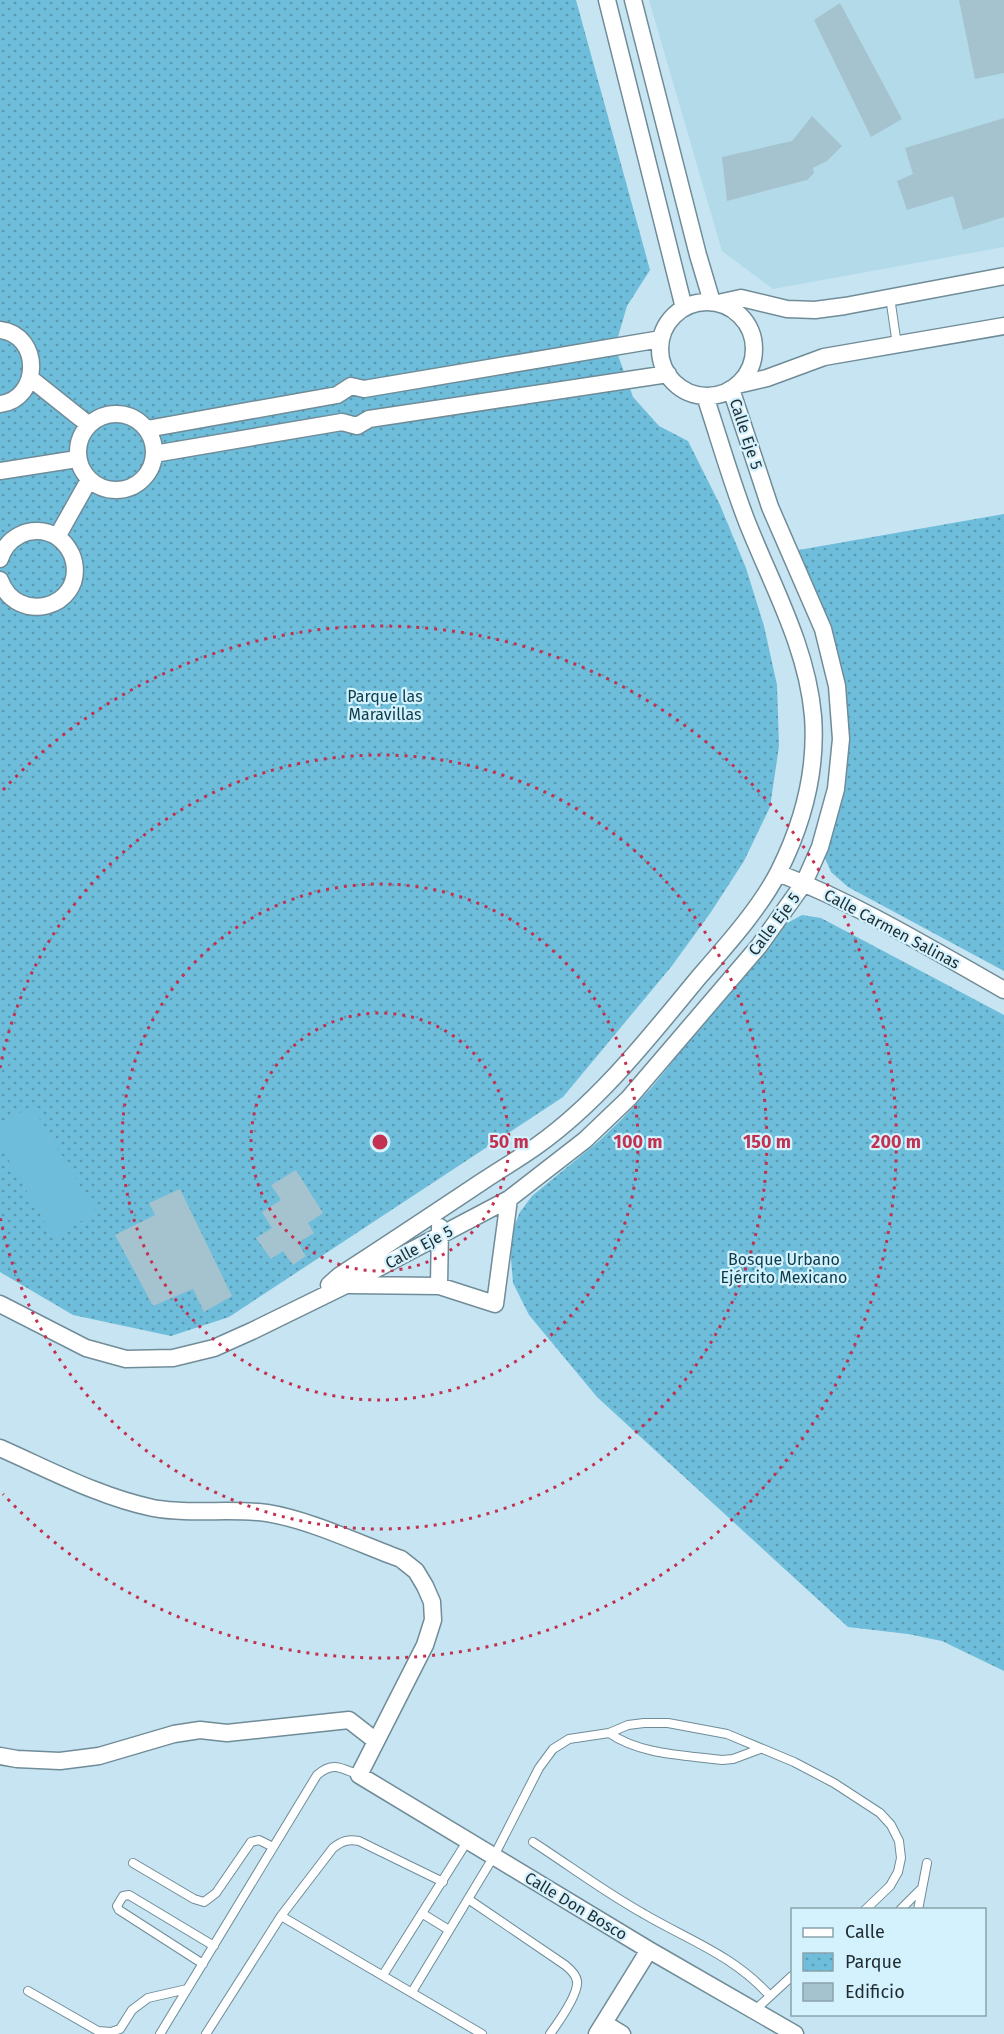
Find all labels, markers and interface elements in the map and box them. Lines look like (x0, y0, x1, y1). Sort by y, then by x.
street label: Calle Eje 5 (726, 396, 766, 472)
park label: Parque las Maravillas (347, 687, 423, 724)
street label: Calle Carmen Salinas (821, 885, 963, 973)
street label: Calle Eje 5 (744, 889, 804, 959)
text: 50 m (489, 1131, 529, 1153)
text: 100 m (614, 1131, 662, 1153)
text: 150 m (743, 1131, 791, 1153)
text: 200 m (871, 1131, 921, 1153)
centre of rings (370, 1132, 390, 1152)
street label: Calle Eje 5 (382, 1221, 456, 1273)
park label: Bosque Urbano Ejército Mexicano (721, 1250, 847, 1287)
street label: Calle Don Bosco (521, 1868, 631, 1944)
legend (791, 1908, 986, 2016)
text: Calle (845, 1921, 885, 1943)
text: Parque (845, 1951, 902, 1973)
text: Edificio (845, 1981, 905, 2003)

